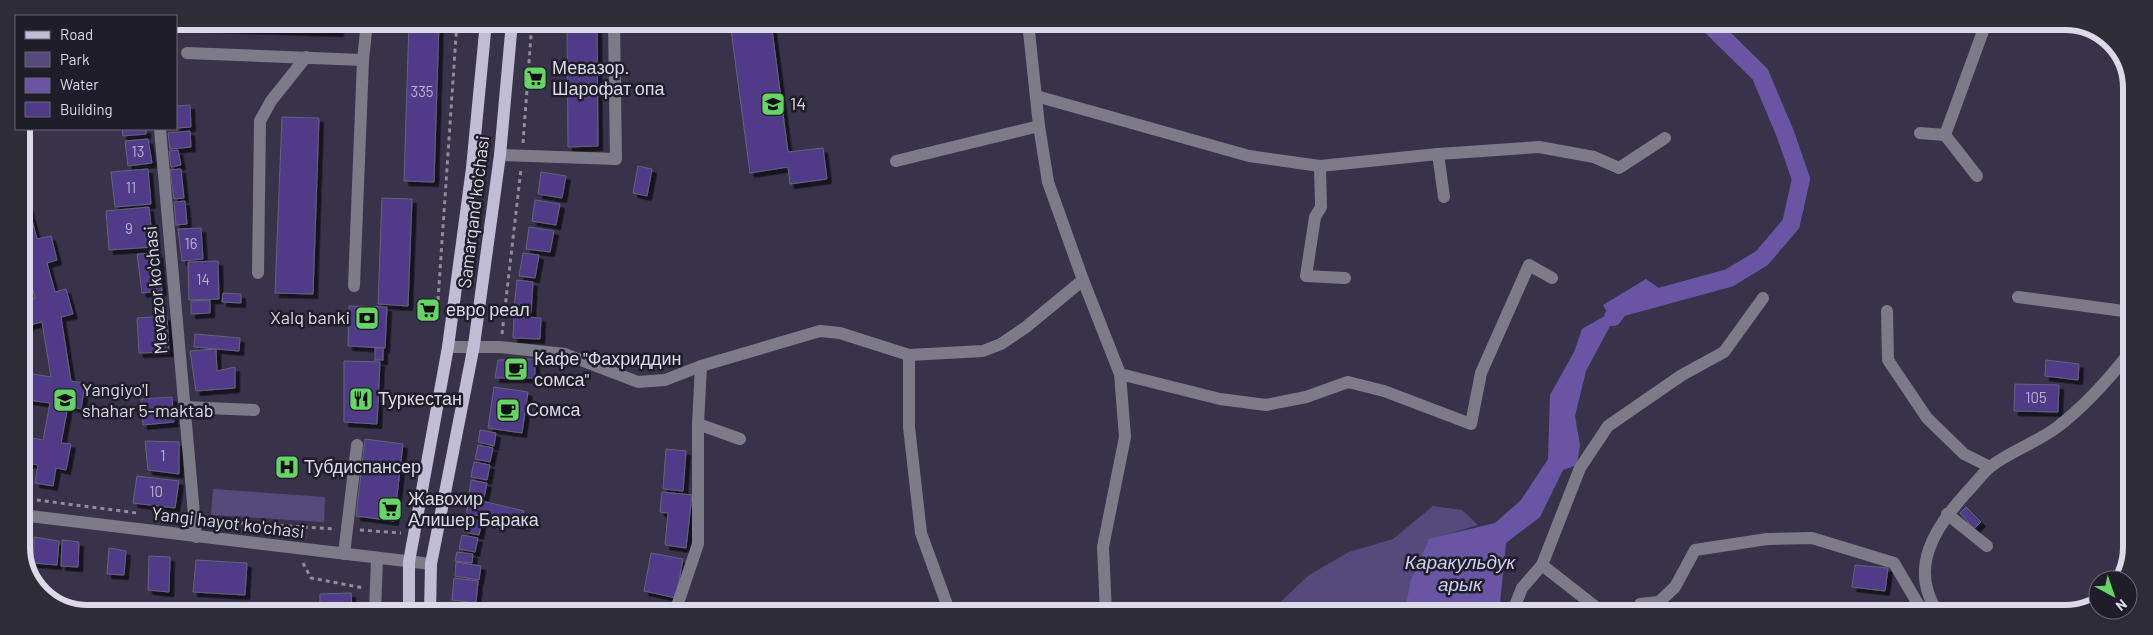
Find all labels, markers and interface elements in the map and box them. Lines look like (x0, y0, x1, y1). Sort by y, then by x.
legend (15, 15, 178, 130)
text: Road (60, 25, 93, 43)
text: Park (60, 50, 90, 68)
place label: Мевазор. Шарофат опа (552, 56, 666, 99)
supermarket icon: Мевазор. Шарофат опа (522, 65, 548, 91)
text: Water (60, 75, 99, 93)
house number: 335 (410, 82, 434, 100)
school or university icon: 14 (760, 91, 786, 117)
place label: 14 (790, 92, 806, 114)
text: Building (60, 100, 113, 118)
street label: Samarqand ko'chasi (453, 134, 493, 289)
house number: 13 (132, 142, 144, 160)
house number: 11 (126, 178, 136, 196)
house number: 9 (125, 219, 133, 237)
street label: Mevazor ko'chasi (138, 225, 172, 355)
house number: 16 (185, 234, 197, 252)
house number: 14 (196, 270, 210, 288)
supermarket icon: евро реал (415, 297, 441, 323)
place label: евро реал (446, 298, 530, 320)
bank icon: Xalq banki (354, 305, 380, 331)
place label: Xalq banki (270, 306, 350, 328)
place label: Кафе "Фахриддин сомса" (534, 347, 681, 390)
cafe icon: Кафе "Фахриддин сомса" (503, 356, 529, 382)
place label: Yangiyo'l shahar 5-maktab (82, 378, 214, 421)
restaurant icon: Туркестан (348, 386, 374, 412)
school or university icon: Yangiyo'l shahar 5-maktab (52, 387, 78, 413)
place label: Туркестан (378, 387, 462, 409)
house number: 105 (2025, 388, 2047, 406)
cafe icon: Сомса (495, 397, 521, 423)
place label: Сомса (526, 398, 581, 420)
house number: 1 (160, 446, 166, 464)
hospital icon: Тубдиспансер (274, 454, 300, 480)
place label: Тубдиспансер (304, 455, 421, 477)
house number: 10 (149, 482, 163, 500)
place label: Жавохир Алишер Барака (408, 487, 540, 530)
supermarket icon: Жавохир Алишер Барака (377, 496, 403, 522)
street label: Yangi hayot ko'chasi (150, 502, 306, 542)
water label: Каракульдук арык (1405, 550, 1516, 595)
north arrow (2088, 570, 2138, 620)
text: N (2113, 596, 2131, 615)

